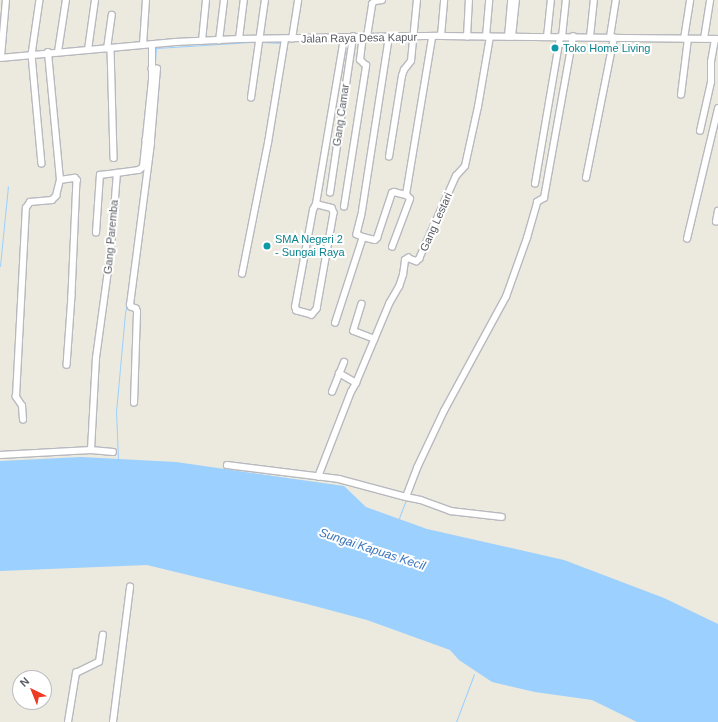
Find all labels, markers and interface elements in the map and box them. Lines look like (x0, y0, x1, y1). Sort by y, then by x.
street label: Jalan Raya Desa Kapur (301, 30, 417, 46)
place label: Toko Home Living (563, 41, 650, 55)
marker: Toko Home Living (550, 43, 560, 53)
street label: Gang Camar (330, 83, 352, 147)
street label: Gang Lestari (417, 191, 455, 253)
street label: Gang Paremba (101, 199, 121, 275)
place label: SMA Negeri 2 - Sungai Raya (275, 233, 345, 259)
marker: SMA Negeri 2 - Sungai Raya (262, 241, 272, 251)
water label: Sungai Kapuas Kecil (317, 526, 427, 574)
north arrow (12, 670, 52, 710)
text: N (17, 675, 31, 689)

